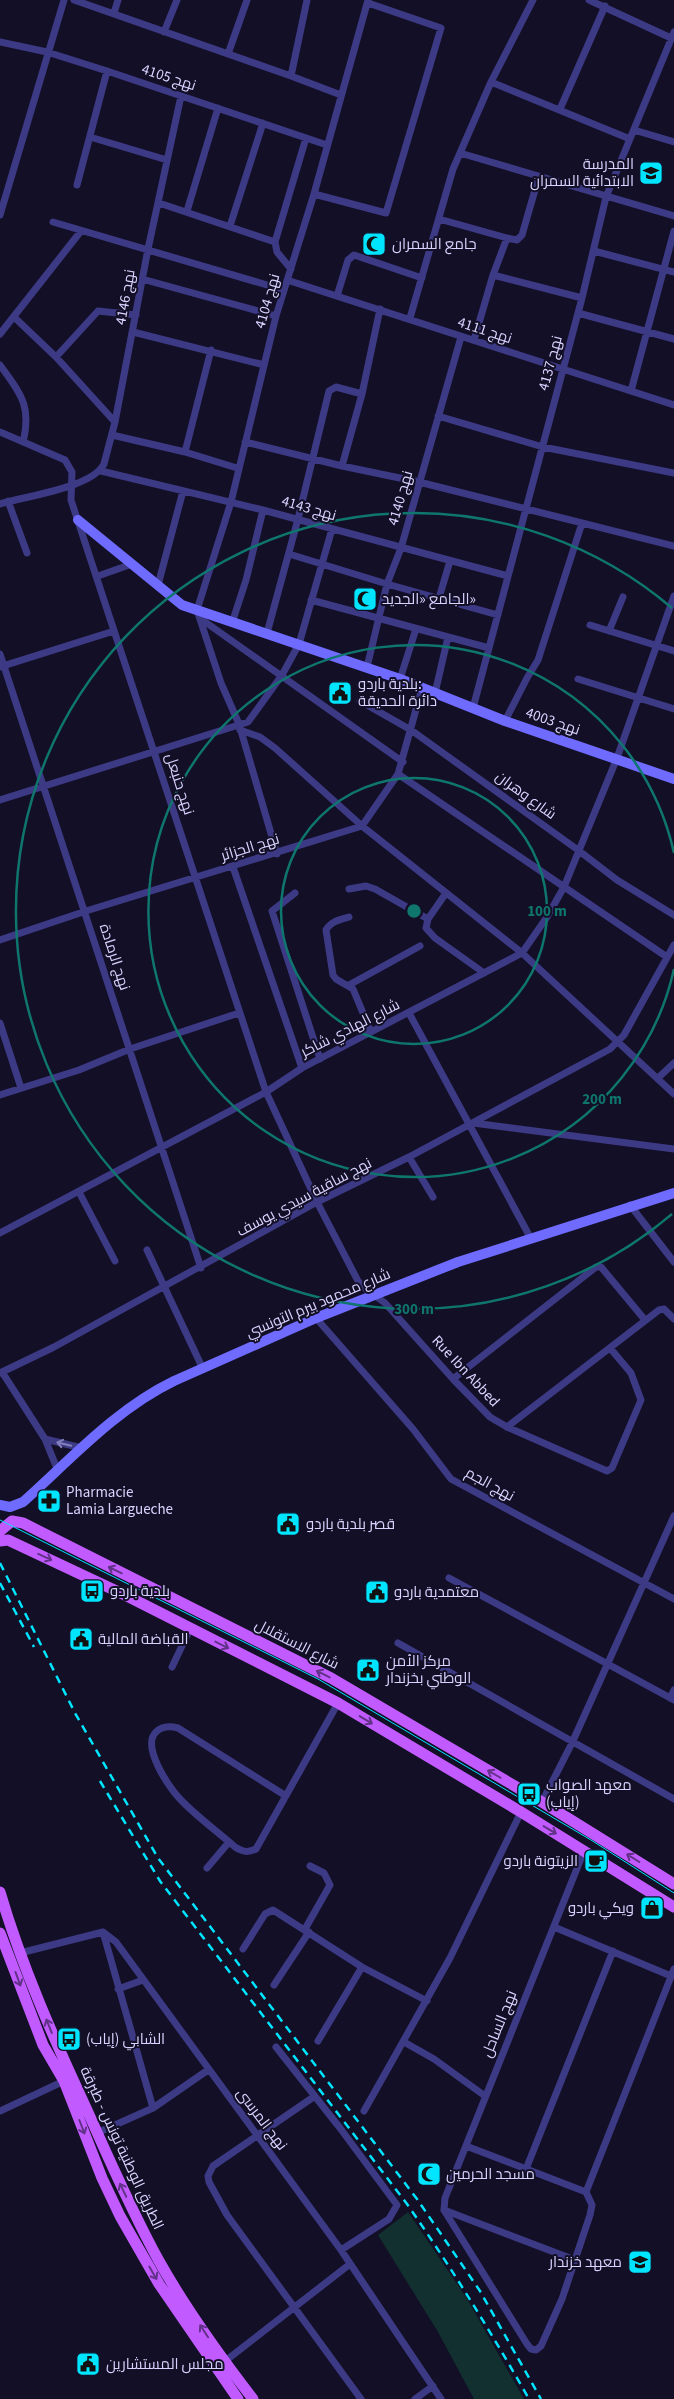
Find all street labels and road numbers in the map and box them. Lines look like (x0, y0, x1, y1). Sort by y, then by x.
street label: نهج 4105 (139, 59, 199, 96)
street label: نهج 4146 (110, 268, 141, 327)
street label: نهج 4104 (250, 271, 285, 331)
street label: نهج 4111 (455, 312, 515, 349)
street label: نهج 4137 (533, 333, 568, 393)
street label: نهج 4140 (383, 468, 418, 528)
street label: نهج 4143 (279, 491, 339, 526)
street label: نهج 4003 (523, 702, 583, 741)
street label: نهج حنبعل (160, 751, 199, 818)
street label: شارع وهران (491, 766, 560, 825)
street label: نهج الجزائر (217, 829, 282, 867)
street label: نهج الرمادة (94, 921, 135, 993)
street label: شارع الهادي شاكر (296, 994, 404, 1064)
street label: نهج ساقية سيدي يوسف (233, 1153, 376, 1243)
street label: شارع محمود بيرم التونسي (243, 1264, 394, 1344)
street label: Rue Ibn Abbed (427, 1331, 504, 1412)
street label: نهج الجم (461, 1462, 518, 1507)
street label: شارع الاستقلال (251, 1614, 343, 1675)
street label: نهج الساحل (476, 1988, 522, 2061)
street label: الطريق الوطنية تونس - طبرقة (74, 2063, 169, 2233)
street label: نهج المرسى (231, 2084, 292, 2155)

